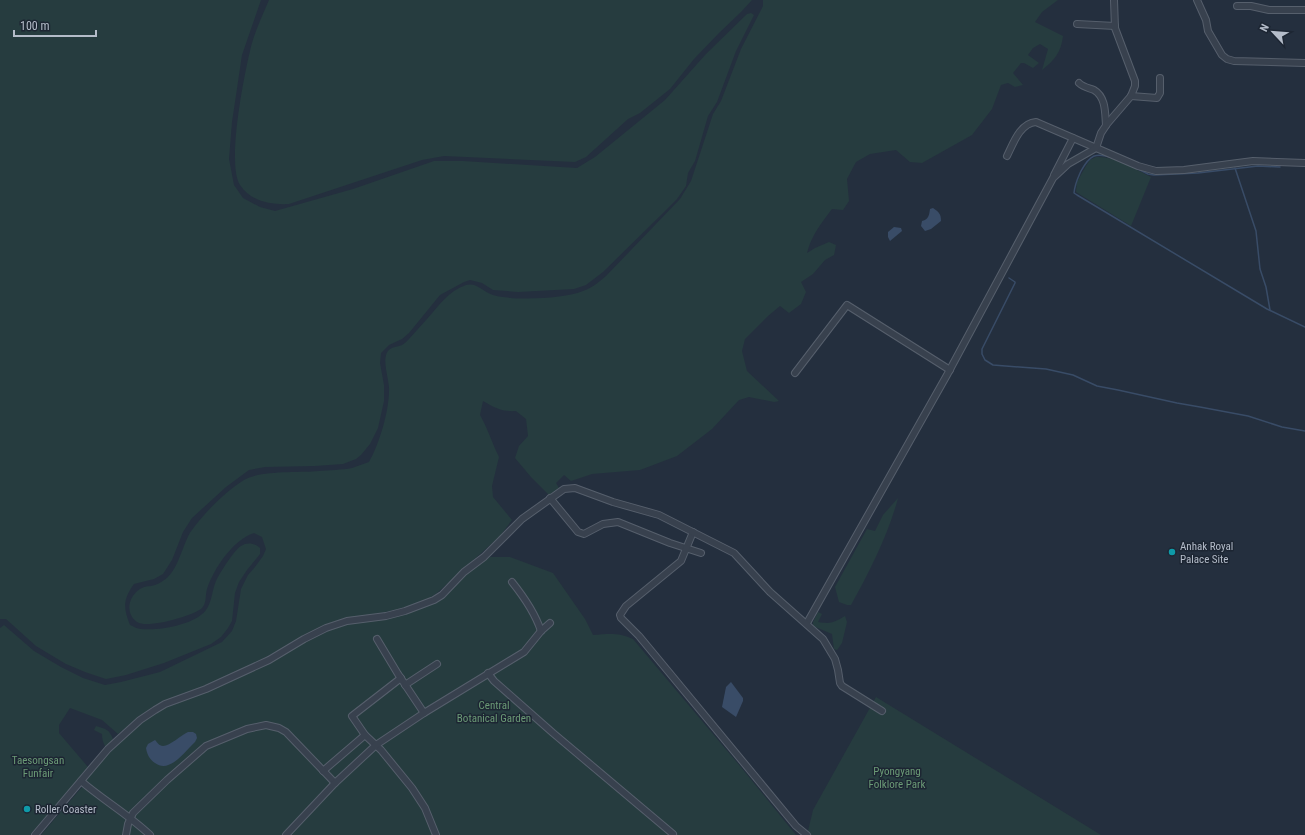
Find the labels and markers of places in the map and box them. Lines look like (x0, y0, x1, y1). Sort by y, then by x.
place label: Anhak Royal Palace Site (1180, 540, 1233, 566)
marker: Anhak Royal Palace Site (1167, 547, 1177, 557)
place label: Roller Coaster (35, 803, 97, 816)
marker: Roller Coaster (22, 804, 32, 814)

